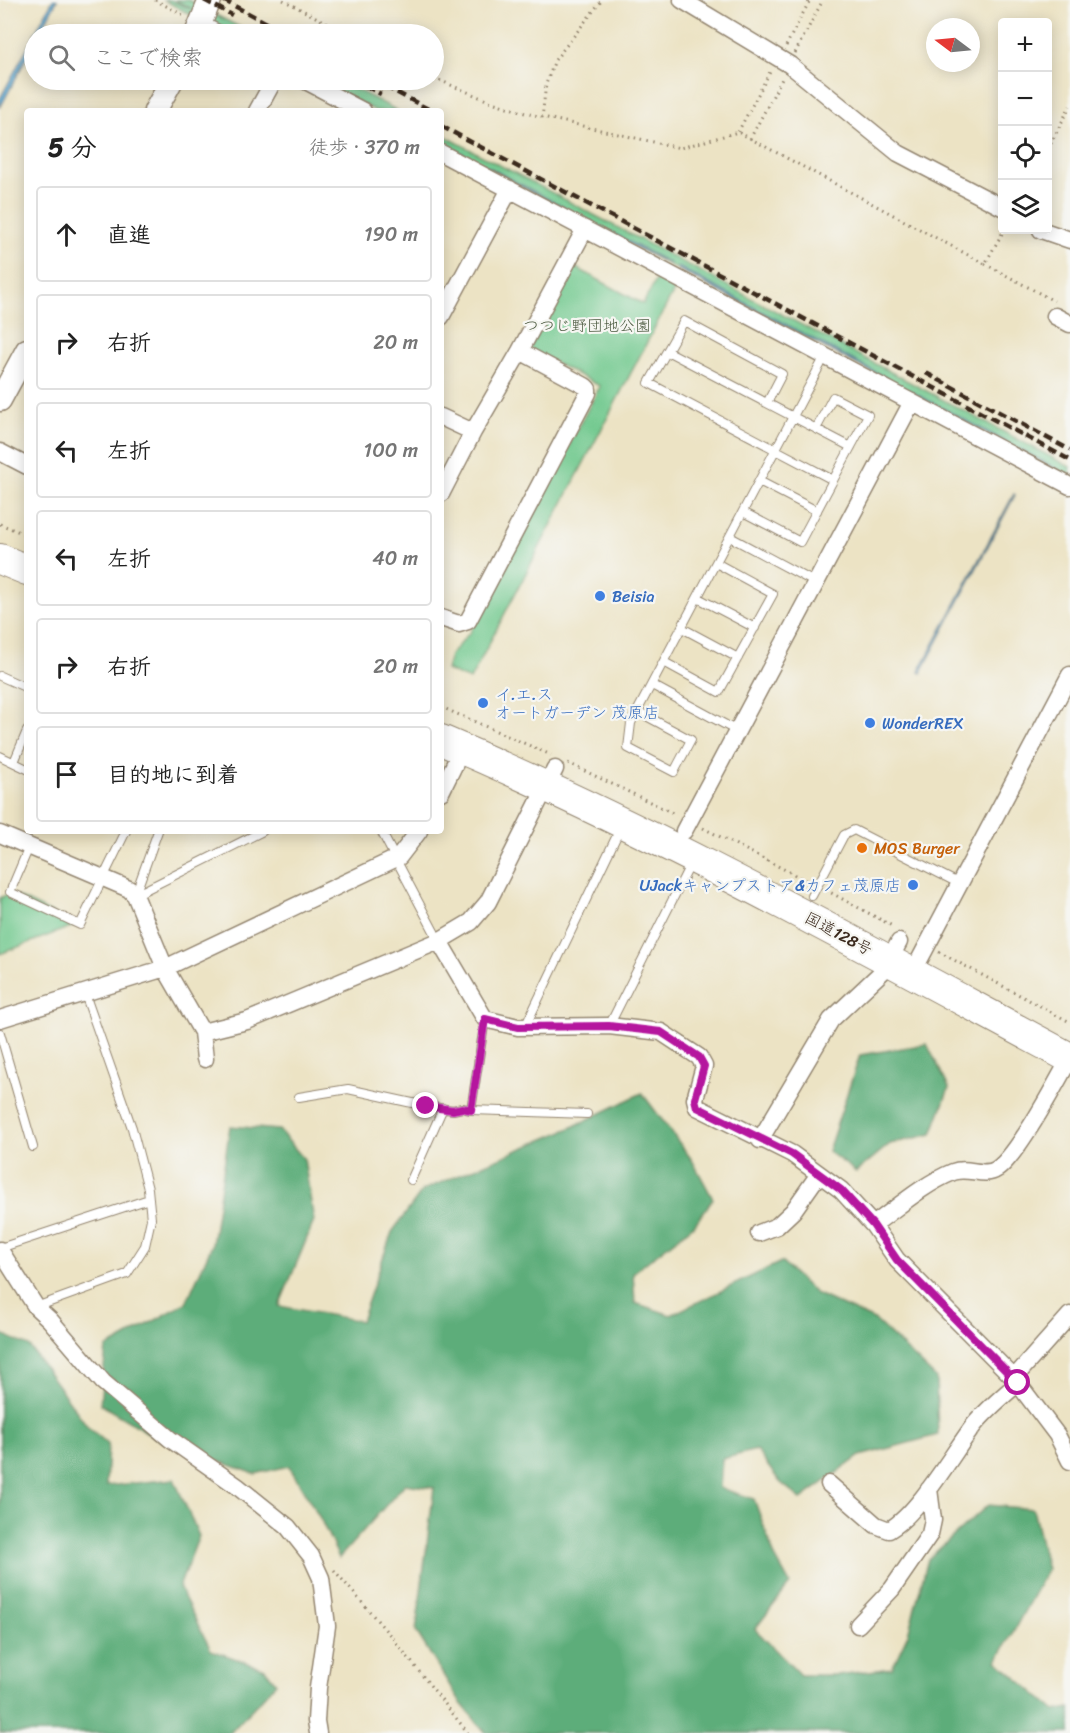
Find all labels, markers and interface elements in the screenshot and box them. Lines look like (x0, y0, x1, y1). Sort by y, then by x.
north arrow (926, 18, 980, 72)
map controls (998, 18, 1052, 234)
button: + (998, 18, 1052, 72)
search box (24, 24, 444, 90)
text: ここで検索 (93, 38, 203, 77)
icon: search (45, 41, 78, 74)
button: − (998, 72, 1052, 126)
text: 5 分 (48, 124, 97, 170)
button: locate (998, 126, 1052, 180)
text: 徒歩 · 370 m (309, 130, 420, 165)
button: layers (998, 180, 1052, 234)
text: 直進 (107, 215, 151, 254)
text: 190 m (364, 217, 418, 252)
icon: ahead (50, 218, 83, 251)
park label: つつじ野団地公園 (523, 311, 651, 340)
text: 右折 (107, 323, 151, 362)
text: 20 m (373, 325, 418, 360)
icon: right (50, 326, 83, 359)
text: 左折 (107, 431, 151, 470)
text: 100 m (364, 433, 418, 468)
icon: left (50, 434, 83, 467)
text: 左折 (107, 539, 151, 578)
text: 40 m (372, 541, 418, 576)
icon: left (50, 542, 83, 575)
place label: Beisia (612, 582, 655, 611)
marker: Beisia (593, 589, 607, 603)
text: 右折 (107, 647, 151, 686)
text: 20 m (373, 649, 418, 684)
icon: right (50, 650, 83, 683)
place label: イ.エ.ス オートガーデン 茂原店 (495, 680, 659, 727)
marker: イ.エ.ス オートガーデン 茂原店 (476, 696, 490, 710)
place label: WonderREX (882, 709, 964, 738)
marker: WonderREX (863, 716, 877, 730)
text: 目的地に到着 (107, 755, 239, 794)
icon: arrive (50, 758, 83, 791)
place label: MOS Burger (874, 834, 961, 863)
marker: MOS Burger (855, 841, 869, 855)
place label: UJackキャンプストア&カフェ茂原店 (640, 871, 901, 900)
marker: UJackキャンプストア&カフェ茂原店 (906, 878, 920, 892)
street label: 国道128号 (799, 903, 878, 964)
route end (412, 1092, 438, 1118)
route start (1004, 1369, 1030, 1395)

